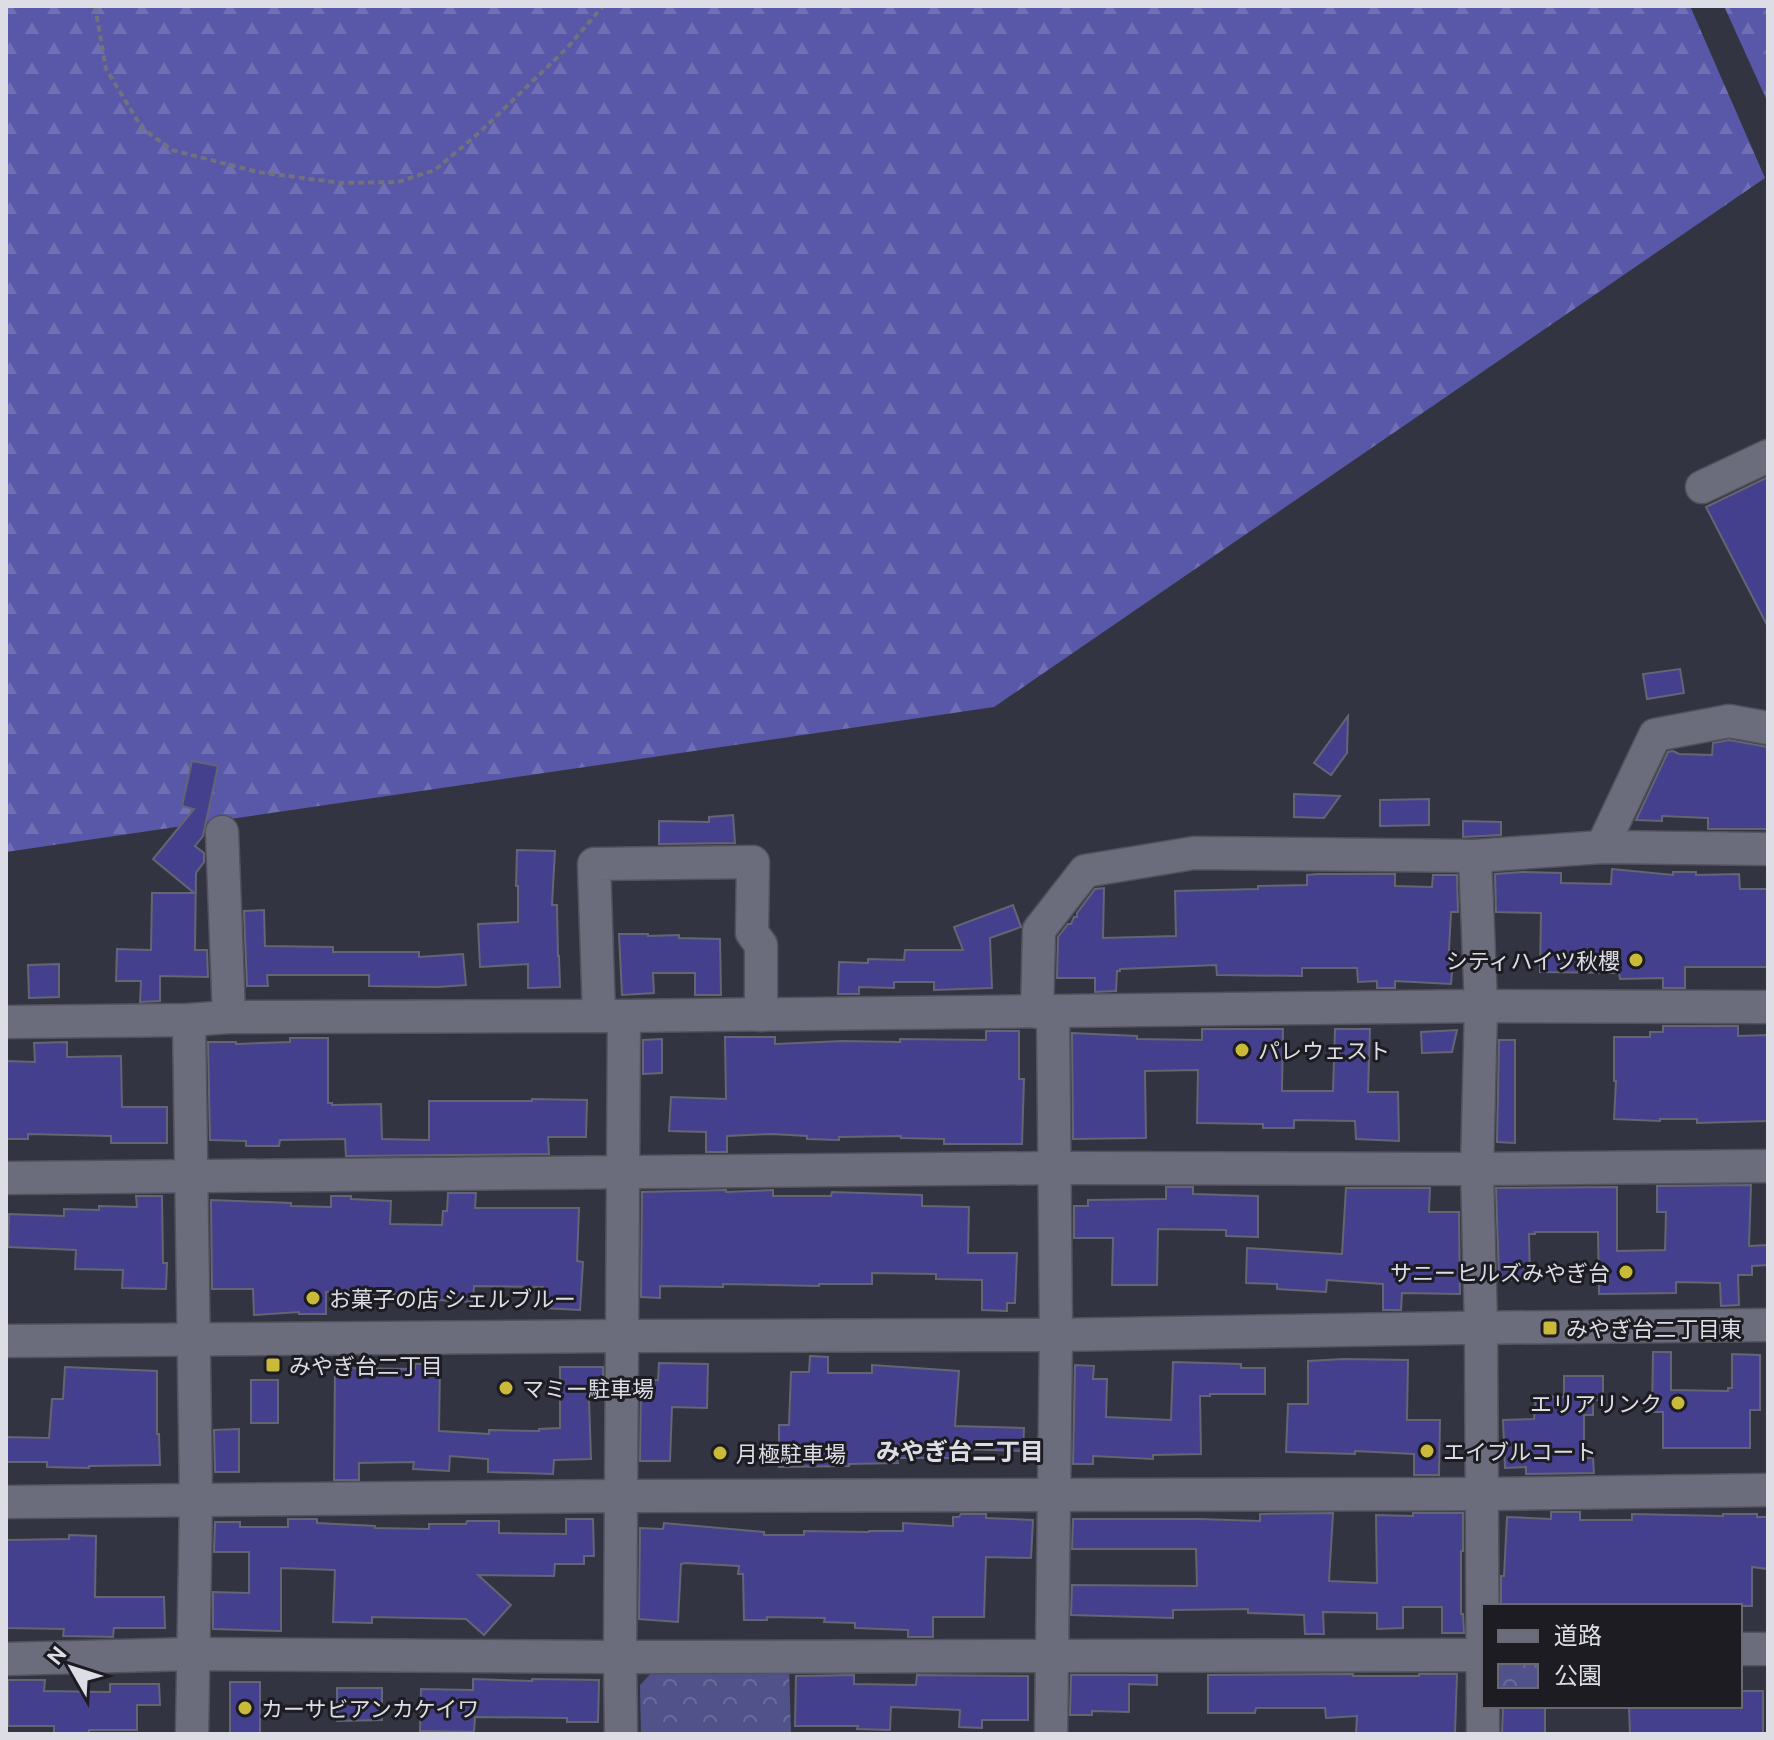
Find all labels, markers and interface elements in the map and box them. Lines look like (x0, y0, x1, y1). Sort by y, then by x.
place label: シティハイツ秋櫻 (1446, 948, 1620, 973)
marker: シティハイツ秋櫻 (1627, 951, 1645, 969)
place label: パレウェスト (1258, 1038, 1390, 1063)
marker: パレウェスト (1233, 1041, 1251, 1059)
place label: サニーヒルズみやぎ台 (1390, 1260, 1610, 1285)
marker: サニーヒルズみやぎ台 (1617, 1263, 1635, 1281)
place label: お菓子の店 シェルブルー (329, 1286, 576, 1311)
marker: お菓子の店 シェルブルー (304, 1289, 322, 1307)
place label: みやぎ台二丁目東 (1566, 1316, 1742, 1341)
marker: みやぎ台二丁目東 (1541, 1319, 1559, 1337)
place label: みやぎ台二丁目 (289, 1353, 443, 1378)
marker: みやぎ台二丁目 (264, 1356, 282, 1374)
place label: マミー駐車場 (522, 1376, 654, 1401)
marker: マミー駐車場 (497, 1379, 515, 1397)
place label: エリアリンク (1530, 1391, 1662, 1416)
marker: エリアリンク (1669, 1394, 1687, 1412)
district label: みやぎ台二丁目 (876, 1438, 1044, 1465)
place label: エイブルコート (1443, 1439, 1597, 1464)
place label: 月極駐車場 (736, 1441, 846, 1466)
marker: エイブルコート (1418, 1442, 1436, 1460)
marker: 月極駐車場 (711, 1444, 729, 1462)
legend (1482, 1604, 1742, 1708)
text: 道路 (1554, 1622, 1602, 1649)
north arrow (32, 1628, 112, 1708)
text: N (41, 1641, 71, 1669)
text: 公園 (1554, 1662, 1602, 1689)
place label: カーサビアンカケイワ (261, 1696, 479, 1721)
marker: カーサビアンカケイワ (236, 1699, 254, 1717)

